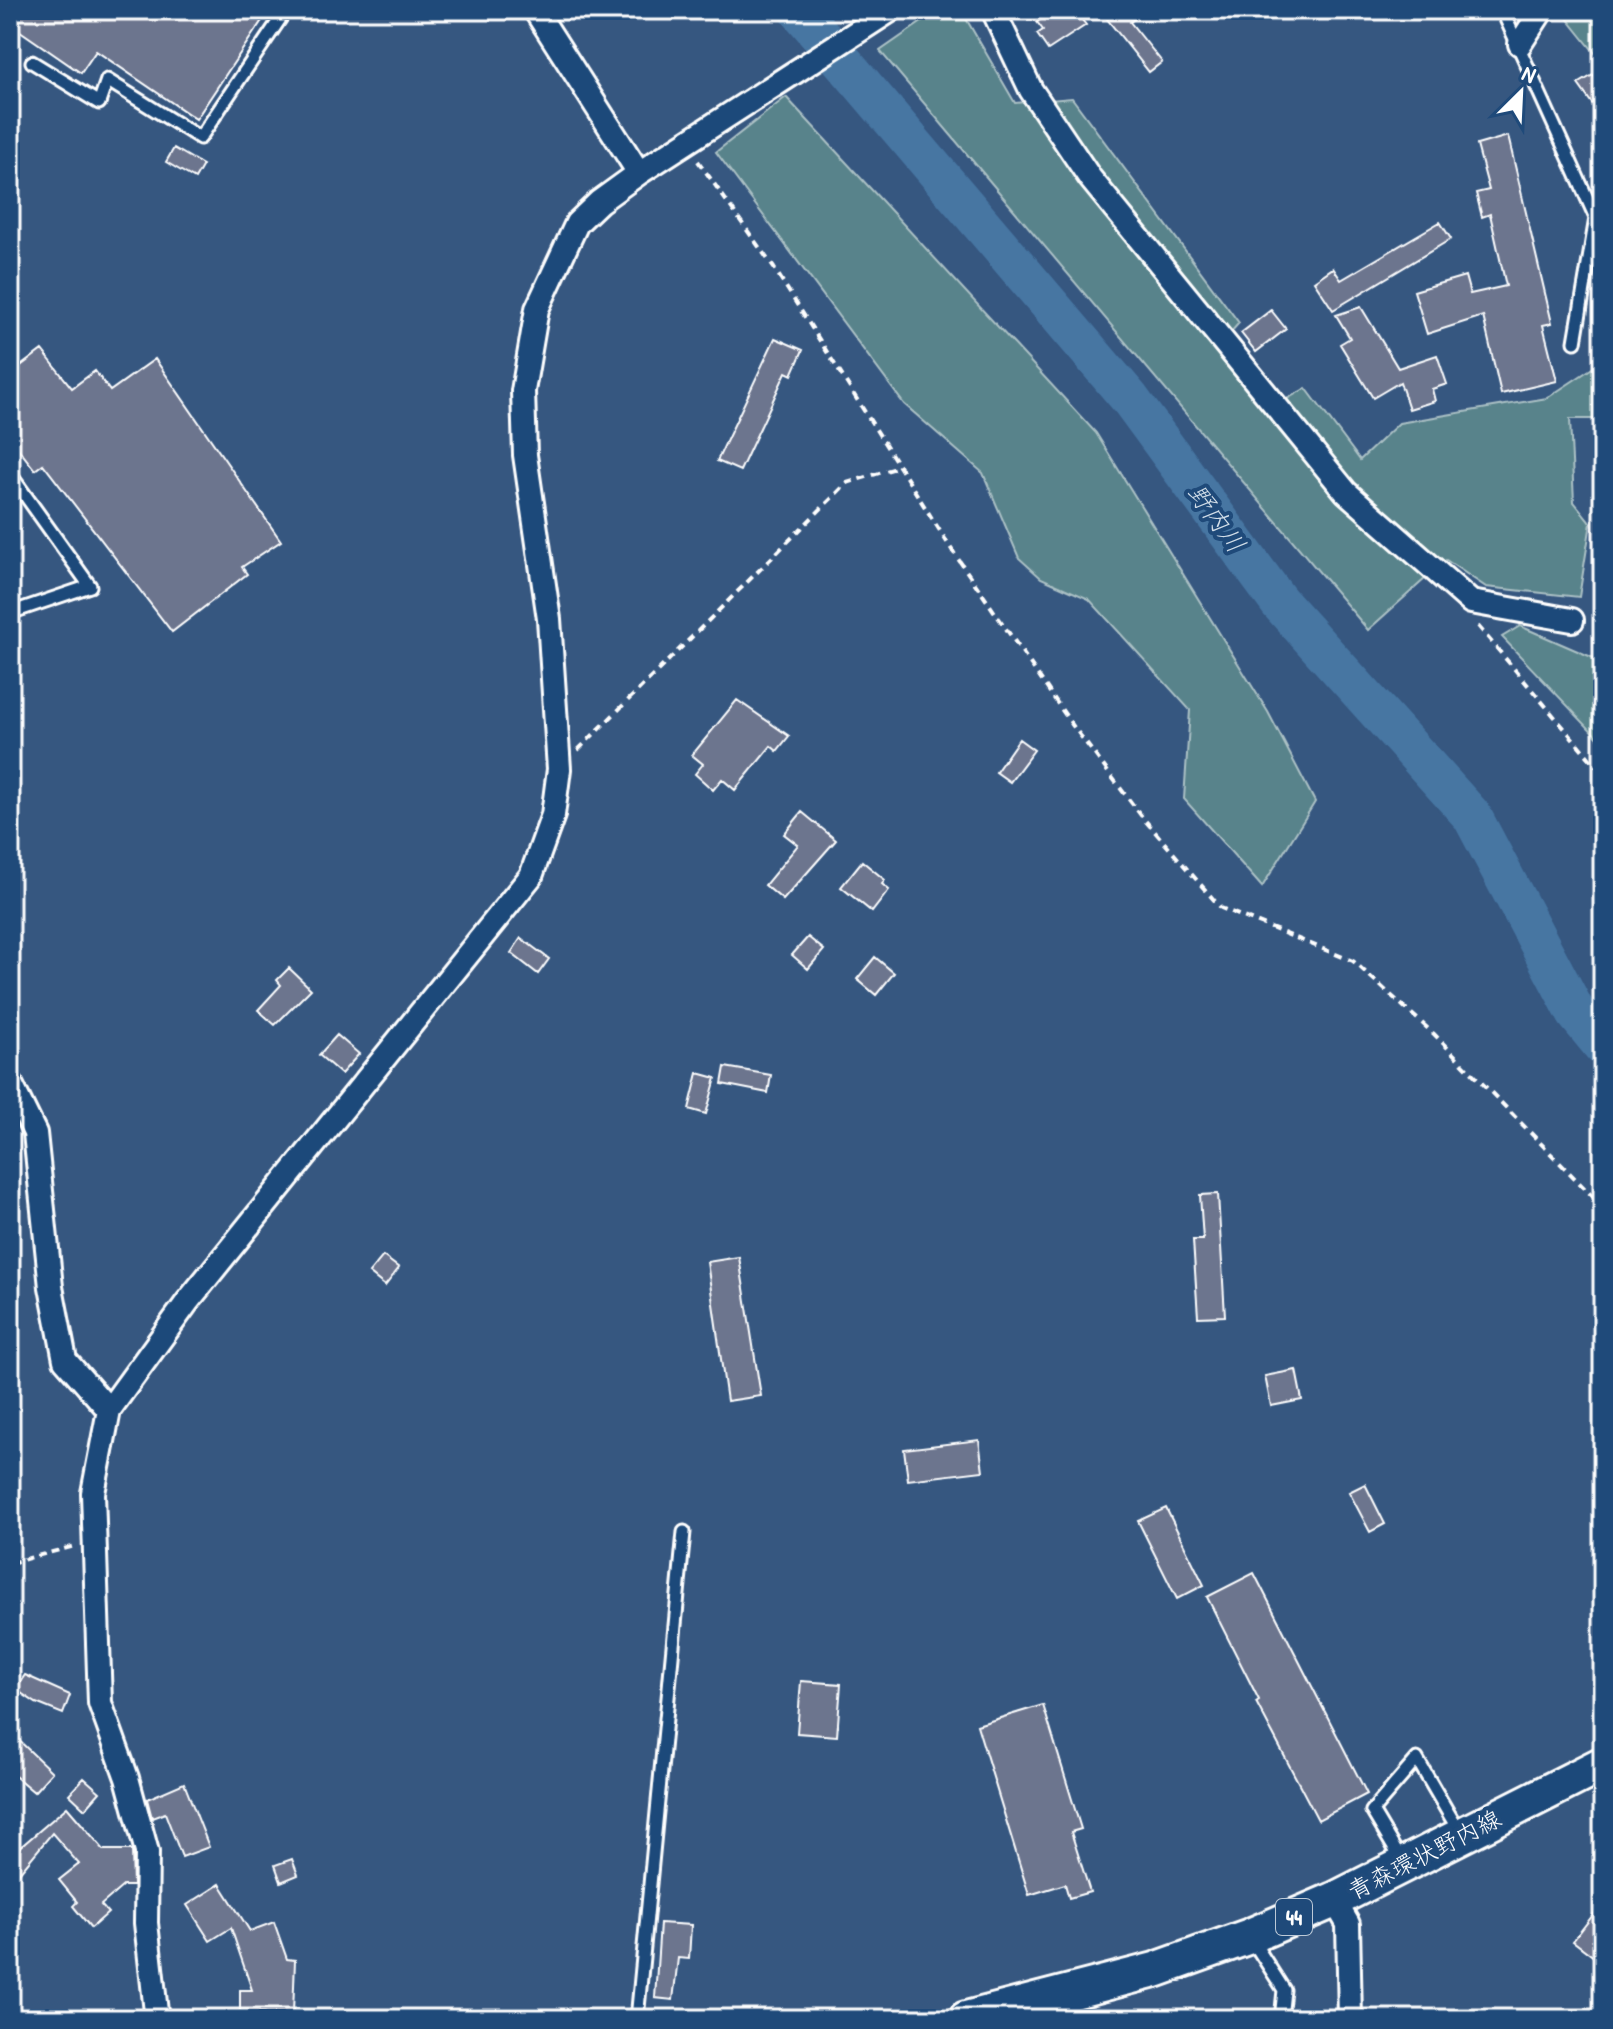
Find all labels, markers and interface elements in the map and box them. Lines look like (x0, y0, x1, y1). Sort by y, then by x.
north arrow (1481, 52, 1561, 132)
text: N (1518, 58, 1541, 90)
water label: 野内川 (1180, 476, 1254, 560)
street label: 青森環状野内線 (1342, 1802, 1506, 1906)
road number: 44 (1276, 1899, 1312, 1935)

